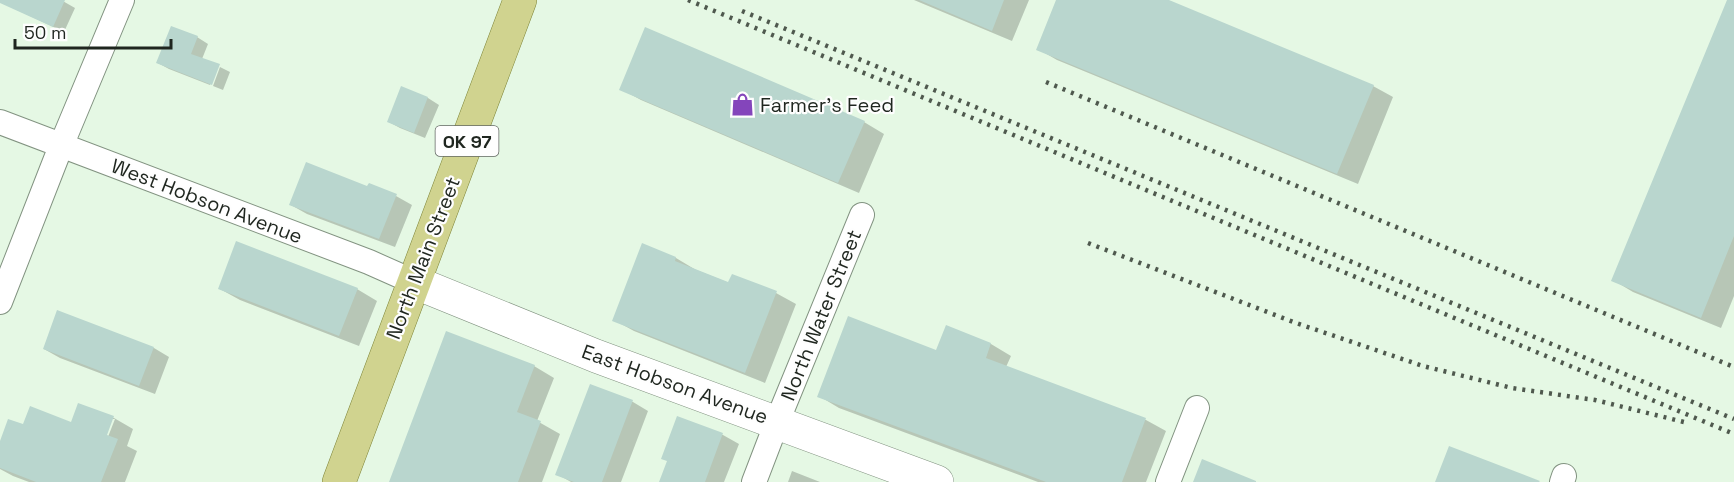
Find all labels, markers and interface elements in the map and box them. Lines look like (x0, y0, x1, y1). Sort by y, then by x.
scale bar (15, 12, 171, 50)
text: 50 m (24, 21, 66, 44)
shop icon: Farmer's Feed (729, 92, 755, 118)
place label: Farmer's Feed (760, 92, 894, 118)
road number: OK 97 (436, 126, 498, 156)
street label: West Hobson Avenue (108, 153, 306, 249)
street label: North Main Street (380, 173, 466, 343)
street label: North Water Street (775, 226, 867, 404)
street label: East Hobson Avenue (578, 338, 772, 430)

